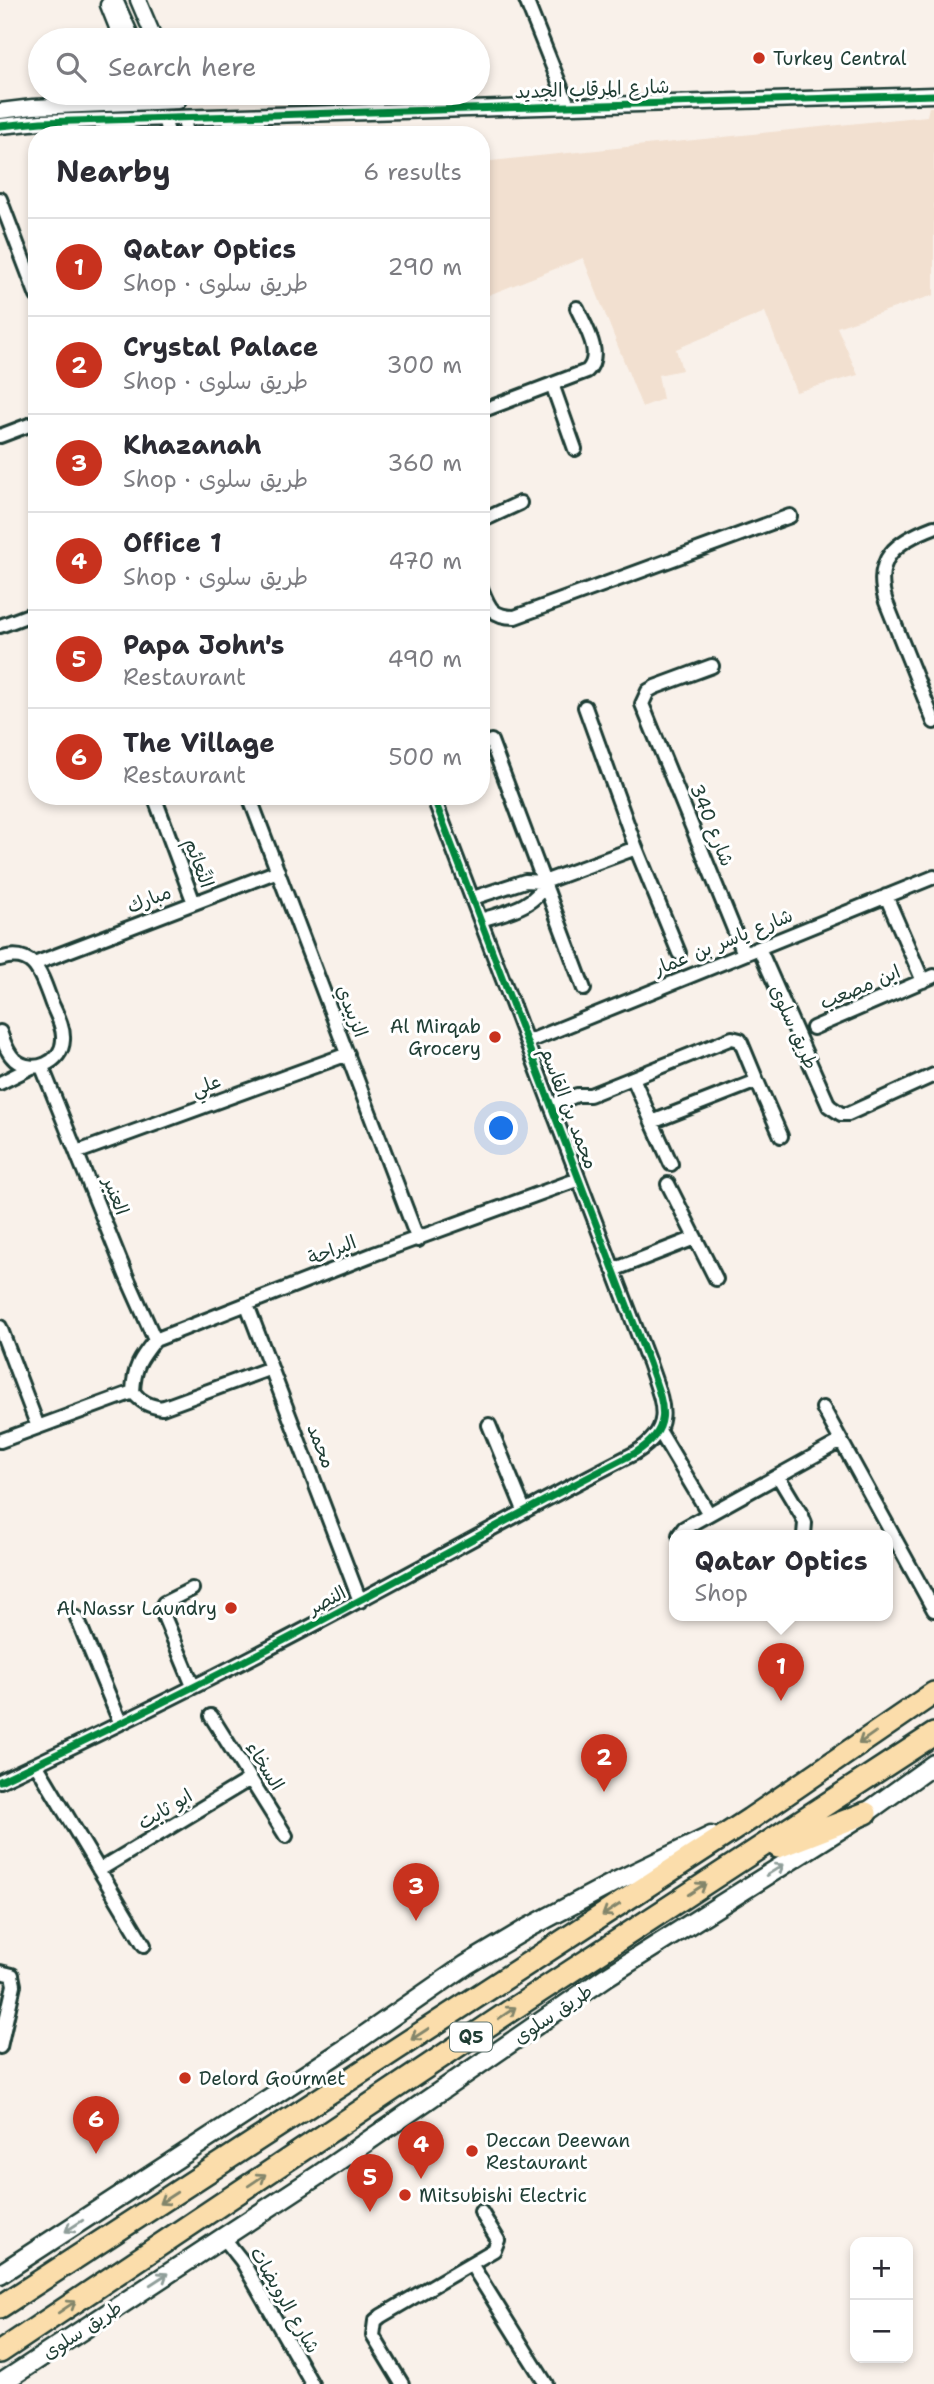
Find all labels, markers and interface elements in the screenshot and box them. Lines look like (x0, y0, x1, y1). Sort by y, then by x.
search box (28, 28, 490, 105)
place label: Turkey Central (773, 46, 907, 71)
icon: search (52, 48, 90, 86)
text: Search here (108, 49, 257, 84)
marker: Turkey Central (751, 50, 767, 66)
street label: شارع المرقاب الجديد (514, 74, 670, 105)
text: Nearby (56, 151, 171, 192)
text: 6 results (363, 157, 462, 187)
text: Qatar Optics (123, 231, 296, 266)
text: 1 (74, 252, 84, 282)
text: 290 m (388, 252, 462, 282)
text: Shop · طريق سلوى (123, 268, 308, 298)
text: Crystal Palace (123, 329, 318, 364)
text: 2 (71, 350, 87, 380)
text: 300 m (387, 350, 462, 380)
text: Shop · طريق سلوى (123, 366, 308, 396)
text: Khazanah (123, 427, 262, 462)
text: 3 (71, 448, 87, 478)
text: 360 m (387, 448, 462, 478)
text: Shop · طريق سلوى (123, 464, 308, 494)
text: Office 1 (123, 525, 222, 560)
text: 4 (71, 546, 87, 576)
text: 470 m (388, 546, 462, 576)
text: Shop · طريق سلوى (123, 562, 308, 592)
text: Papa John's (123, 627, 284, 662)
text: 5 (72, 644, 86, 674)
text: 490 m (387, 644, 462, 674)
text: Restaurant (123, 662, 246, 692)
text: The Village (123, 725, 275, 760)
text: 6 (71, 742, 87, 772)
text: 500 m (388, 742, 462, 772)
text: Restaurant (123, 760, 246, 790)
street label: شارع 340 (683, 780, 740, 870)
street label: النًعائم (177, 835, 219, 892)
street label: مبارك (123, 879, 175, 919)
street label: شارع ياسر بن عمار (649, 903, 797, 983)
street label: ابن مصعب (816, 959, 904, 1015)
street label: الزبيدي (329, 981, 373, 1042)
street label: طريق سلوى (764, 981, 824, 1073)
place label: Al Mirqab Grocery (390, 1014, 481, 1061)
marker: Al Mirqab Grocery (487, 1029, 503, 1045)
street label: محمد بن القاسم (532, 1043, 604, 1173)
street label: علي (188, 1068, 225, 1106)
your location (484, 1111, 518, 1145)
street label: العنبر (97, 1172, 135, 1218)
street label: البراحة (304, 1229, 360, 1271)
street label: محمد (301, 1420, 341, 1472)
popup (669, 1530, 893, 1621)
text: Qatar Optics (694, 1543, 868, 1578)
text: Shop (694, 1578, 748, 1608)
street label: النصر (302, 1580, 350, 1621)
place label: Al Nassr Laundry (56, 1596, 217, 1621)
marker: Al Nassr Laundry (223, 1600, 239, 1616)
pin: 1 (758, 1643, 804, 1701)
one-way arrow (858, 1731, 877, 1745)
pin: 2 (581, 1734, 627, 1792)
street label: السخاء (240, 1737, 290, 1795)
street label: ابو ثابت (133, 1783, 197, 1835)
one-way arrow (764, 1862, 784, 1876)
pin: 3 (393, 1863, 439, 1921)
one-way arrow (687, 1881, 707, 1895)
one-way arrow (601, 1903, 621, 1917)
street label: طريق سلوى (509, 1978, 597, 2050)
one-way arrow (497, 2006, 516, 2021)
road number: Q5 (450, 2022, 492, 2052)
one-way arrow (411, 2026, 430, 2041)
place label: Delord Gourmet (199, 2066, 346, 2091)
marker: Delord Gourmet (177, 2070, 193, 2086)
pin: 6 (73, 2096, 119, 2154)
pin: 4 (398, 2121, 444, 2179)
place label: Deccan Deewan Restaurant (486, 2128, 630, 2175)
marker: Deccan Deewan Restaurant (464, 2143, 480, 2159)
pin: 5 (347, 2154, 393, 2212)
one-way arrow (247, 2173, 266, 2188)
place label: Mitsubishi Electric (419, 2183, 587, 2208)
marker: Mitsubishi Electric (397, 2187, 413, 2203)
one-way arrow (159, 2191, 178, 2205)
one-way arrow (64, 2219, 84, 2233)
map controls (850, 2237, 913, 2363)
button: + (850, 2237, 913, 2300)
street label: شارع الرويضات (244, 2242, 325, 2358)
one-way arrow (149, 2272, 169, 2286)
street label: طريق سلوى (37, 2295, 127, 2365)
one-way arrow (57, 2300, 77, 2314)
button: − (850, 2300, 913, 2363)

